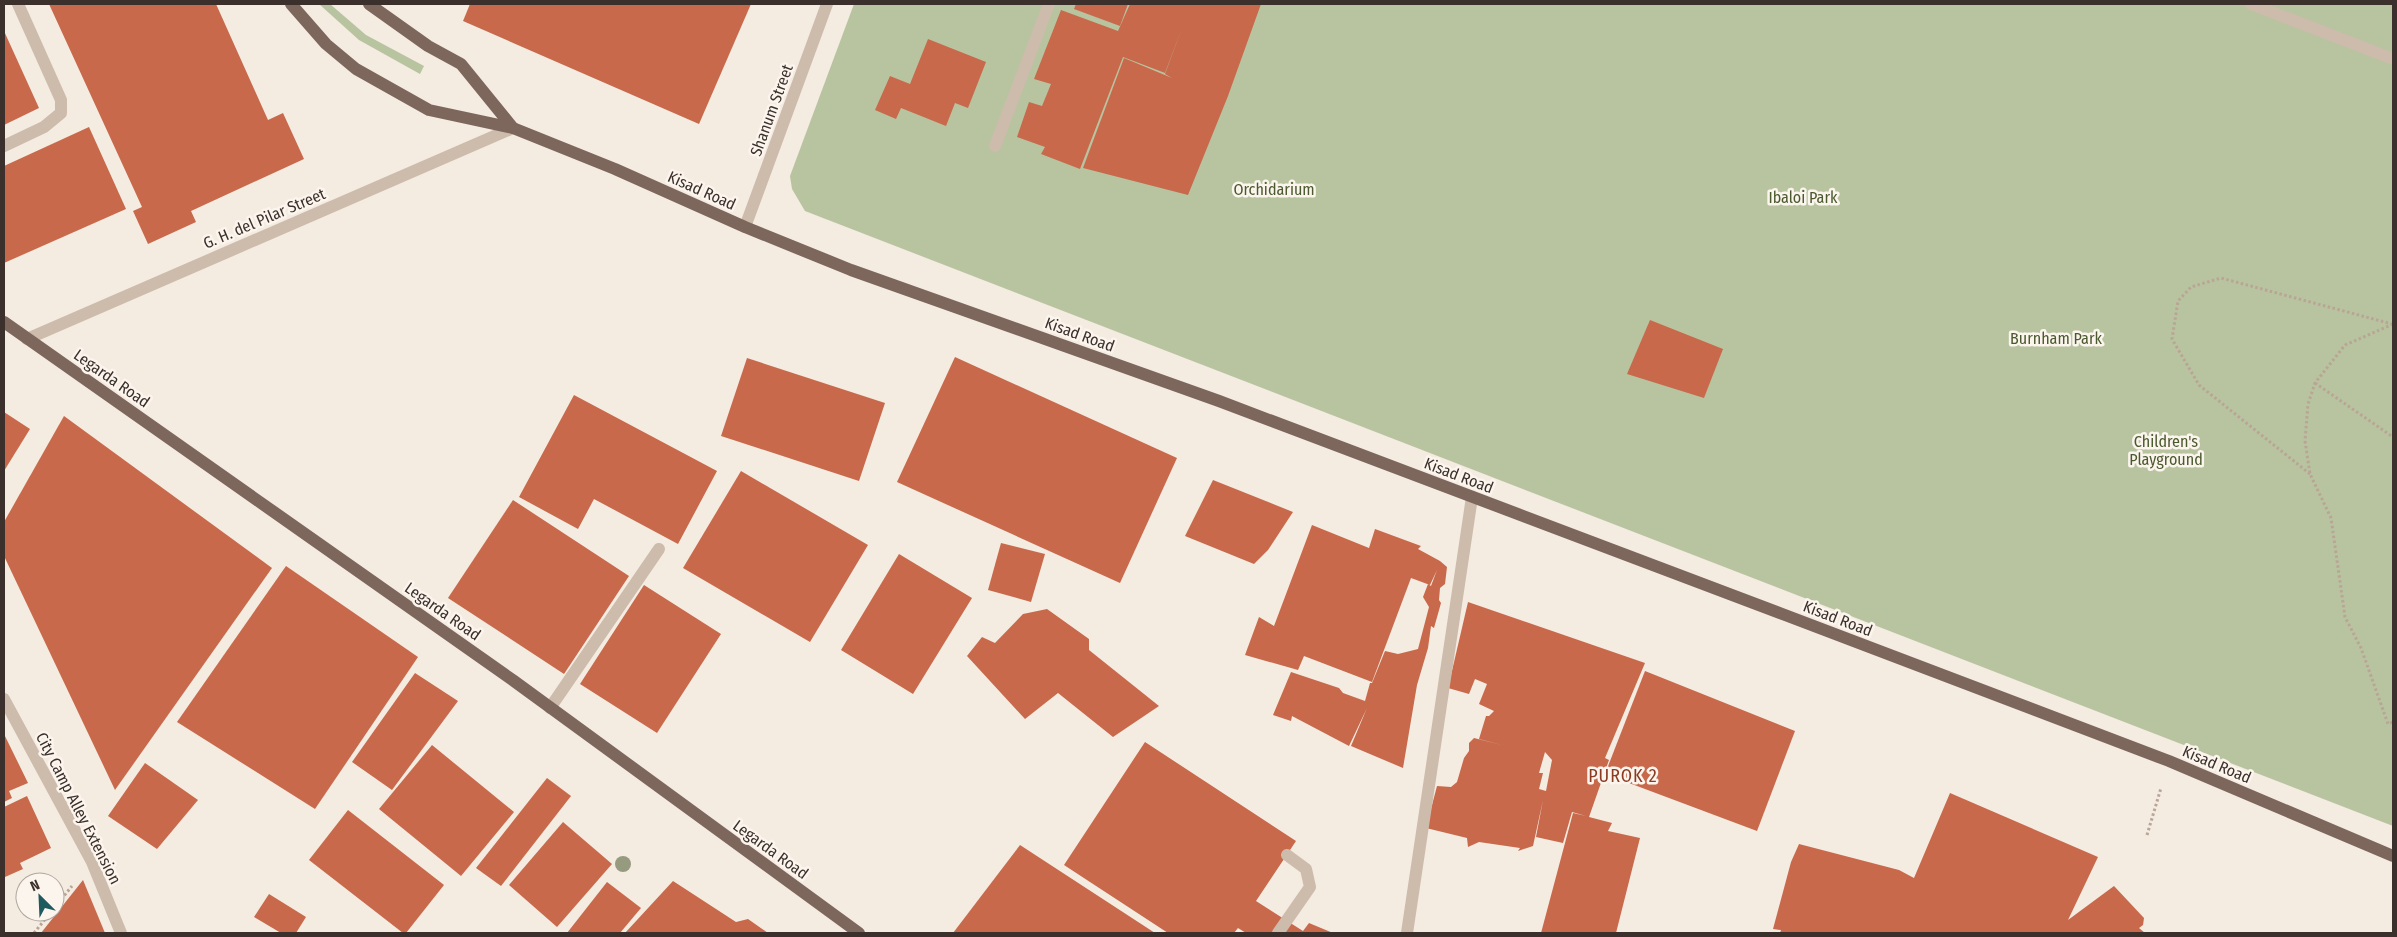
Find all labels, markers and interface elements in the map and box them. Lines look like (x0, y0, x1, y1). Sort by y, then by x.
street label: Shanum Street (746, 61, 797, 159)
street label: Kisad Road (665, 167, 739, 214)
park label: Orchidarium (1233, 180, 1315, 199)
street label: G. H. del Pilar Street (200, 184, 329, 253)
park label: Ibaloi Park (1768, 188, 1838, 207)
street label: Kisad Road (1042, 313, 1117, 356)
park label: Burnham Park (2010, 329, 2102, 348)
street label: Legarda Road (70, 345, 153, 411)
park label: Children's Playground (2129, 432, 2203, 469)
street label: Kisad Road (1422, 454, 1496, 497)
street label: Legarda Road (401, 578, 484, 644)
street label: Kisad Road (1801, 597, 1875, 640)
street label: City Camp Alley Extension (32, 729, 125, 887)
street label: Kisad Road (2180, 742, 2254, 787)
district label: PUROK 2 (1588, 765, 1658, 787)
street label: Legarda Road (729, 816, 812, 883)
north arrow (15, 872, 65, 922)
text: N (28, 876, 42, 895)

